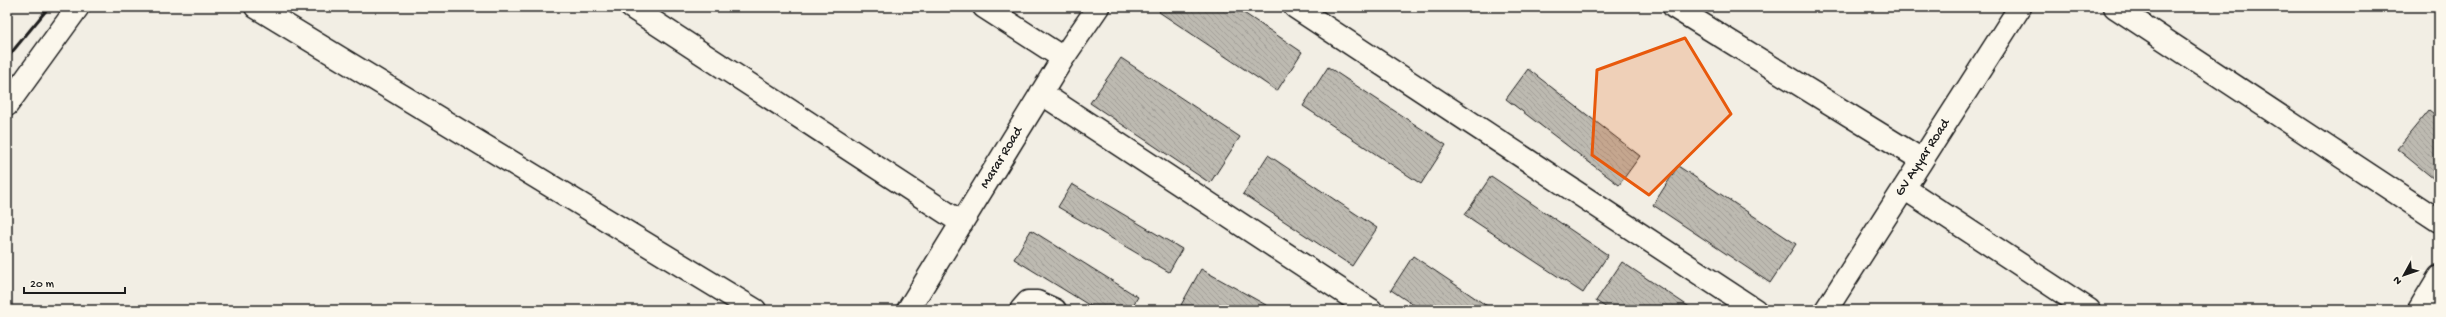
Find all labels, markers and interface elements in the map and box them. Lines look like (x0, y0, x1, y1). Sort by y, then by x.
street label: GV Ayyar Road (1892, 115, 1955, 200)
street label: Marar Road (977, 122, 1028, 192)
north arrow (2384, 255, 2424, 295)
scale bar (24, 269, 125, 295)
text: N (2391, 274, 2405, 287)
text: 20 m (30, 278, 55, 292)

